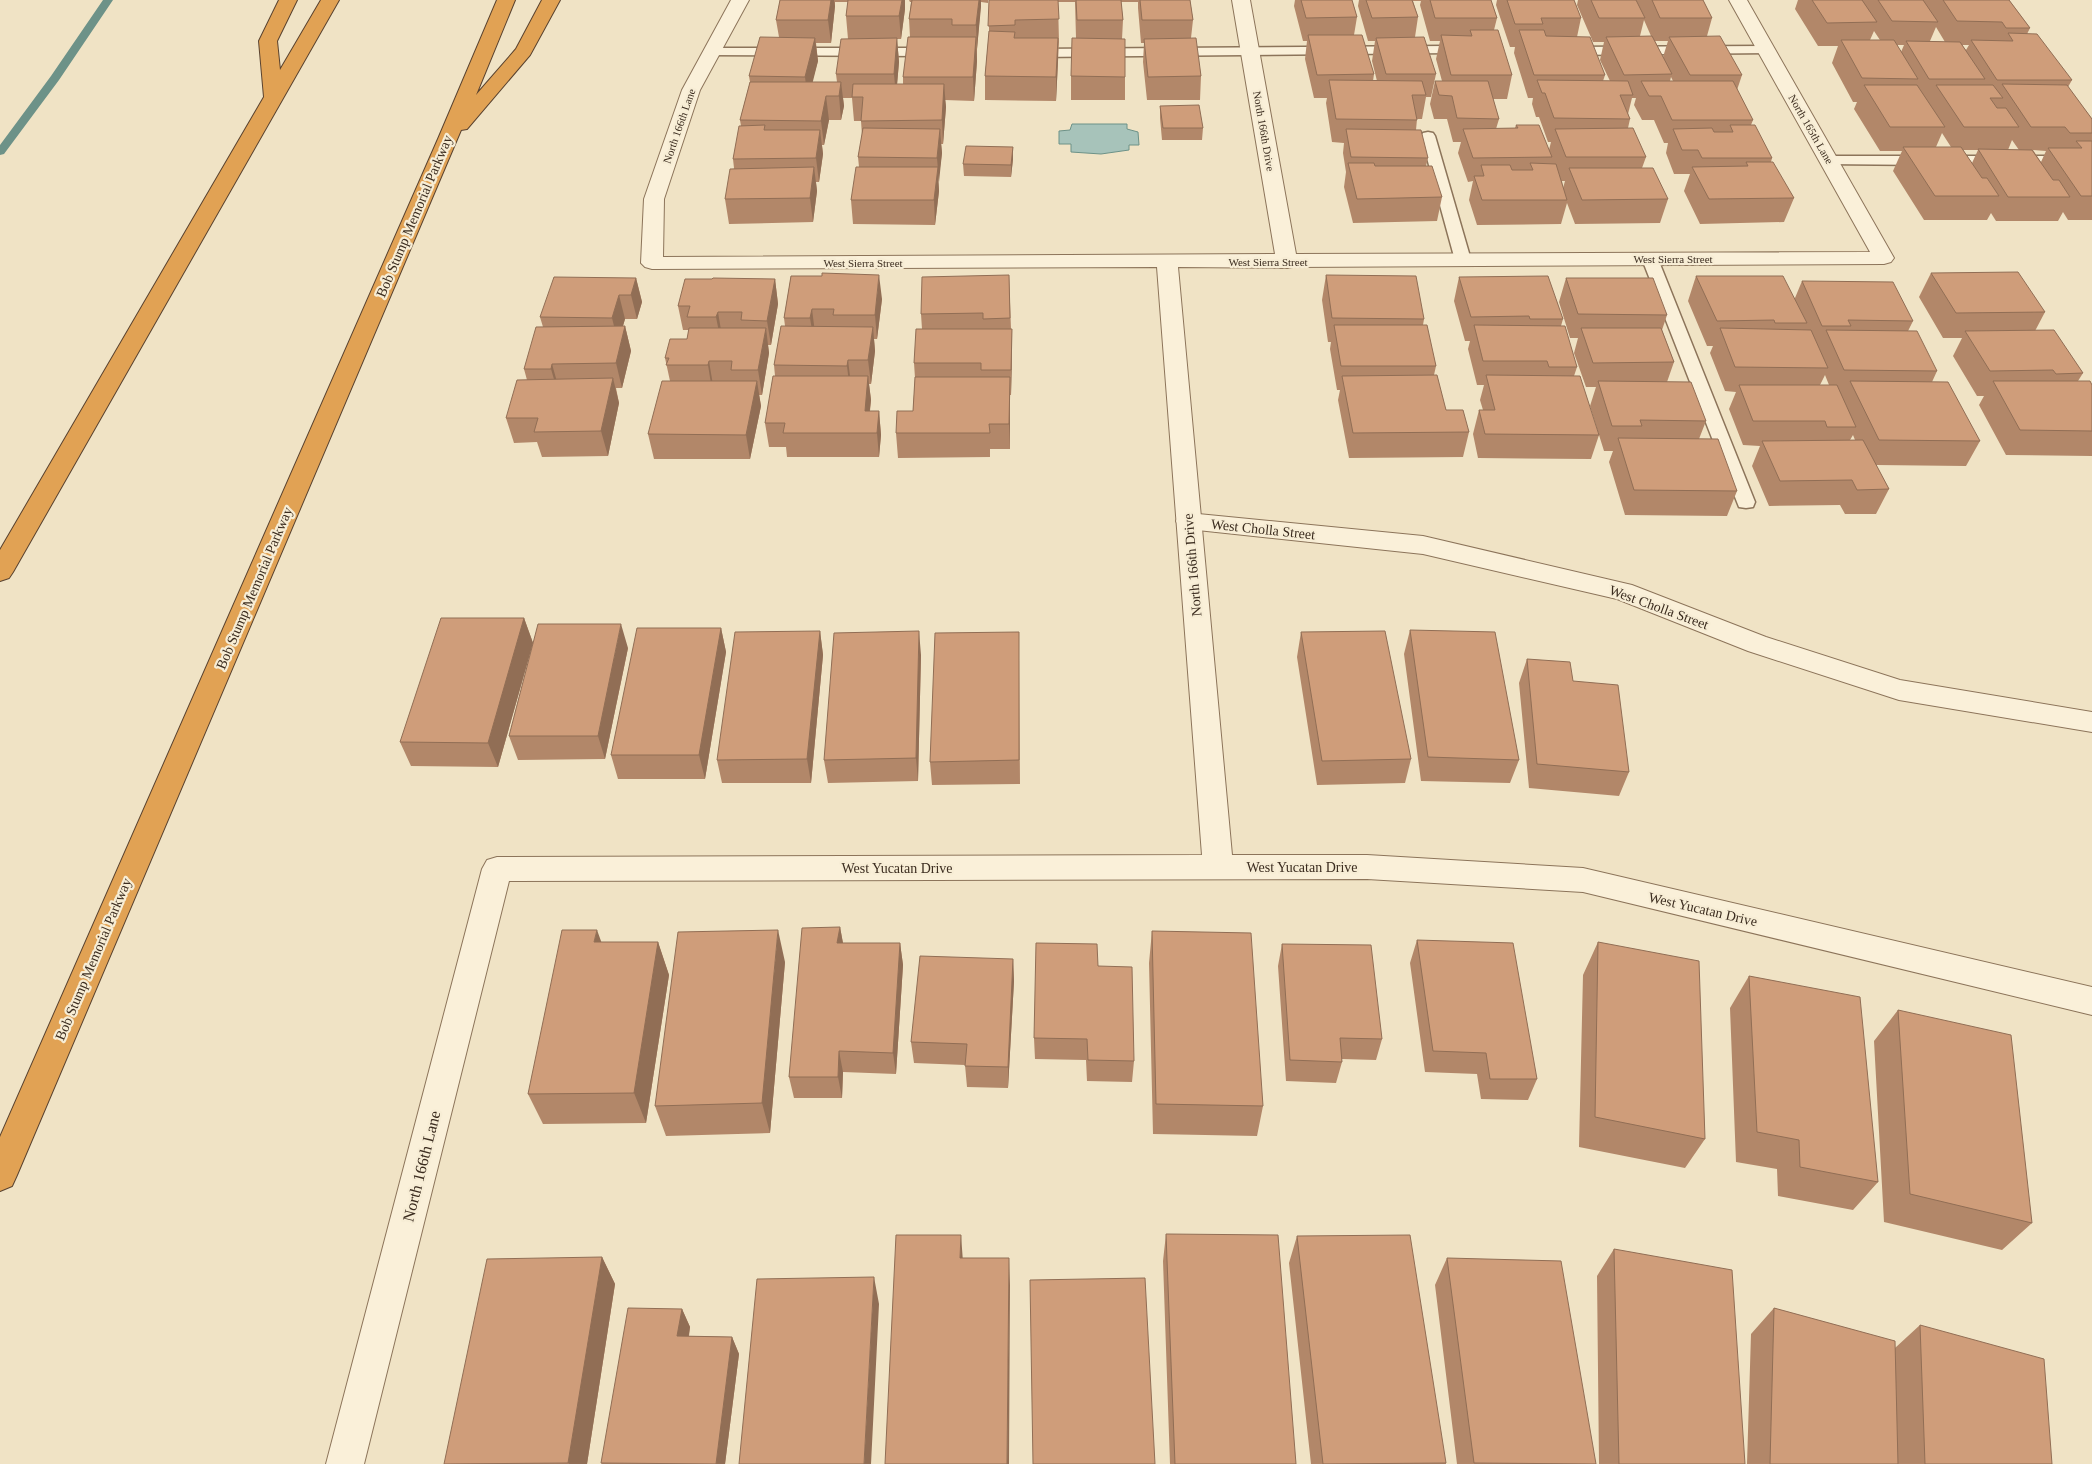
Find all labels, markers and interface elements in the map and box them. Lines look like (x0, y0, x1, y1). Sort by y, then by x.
street label: North 166th Lane (661, 87, 697, 165)
street label: North 166th Drive (1251, 90, 1277, 172)
street label: North 165th Lane (1786, 92, 1836, 166)
street label: Bob Stump Memorial Parkway (373, 133, 455, 299)
street label: West Sierra Street (1633, 253, 1713, 265)
street label: West Sierra Street (1228, 256, 1308, 268)
street label: West Sierra Street (823, 257, 903, 269)
street label: Bob Stump Memorial Parkway (213, 505, 295, 671)
street label: North 166th Drive (1181, 513, 1204, 617)
street label: West Cholla Street (1210, 517, 1316, 542)
street label: West Cholla Street (1607, 583, 1711, 632)
street label: West Yucatan Drive (1246, 860, 1358, 875)
street label: West Yucatan Drive (841, 861, 953, 876)
street label: Bob Stump Memorial Parkway (52, 876, 134, 1042)
street label: West Yucatan Drive (1647, 890, 1759, 929)
street label: North 166th Lane (399, 1109, 443, 1223)

